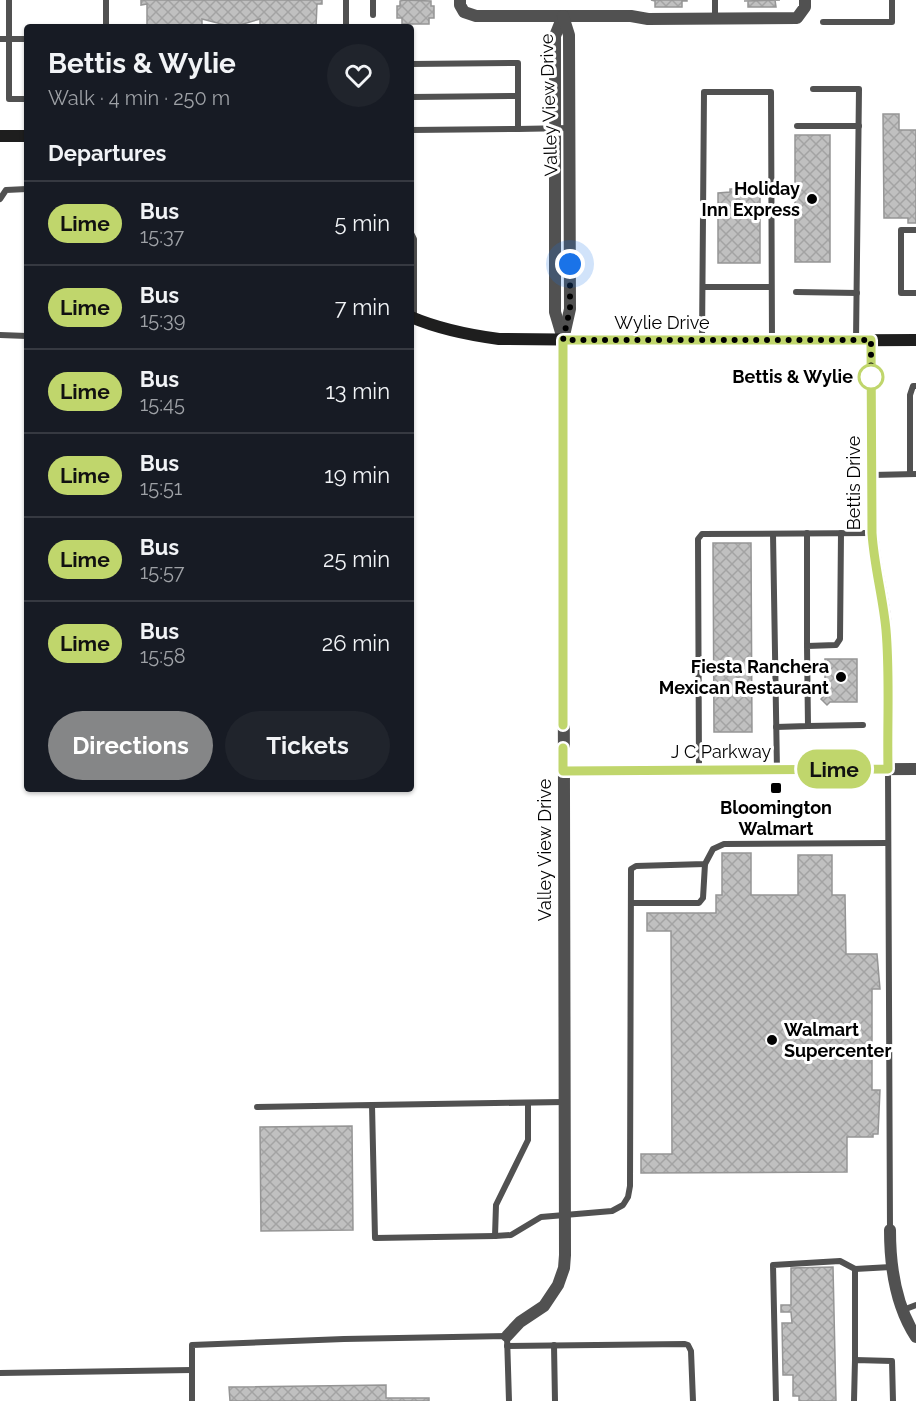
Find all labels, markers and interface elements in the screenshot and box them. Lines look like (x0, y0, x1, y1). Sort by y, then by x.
street label: Valley View Drive (536, 33, 561, 177)
button: heart (327, 44, 390, 107)
text: Bettis & Wylie (48, 47, 236, 80)
text: Walk · 4 min · 250 m (48, 86, 230, 110)
text: Departures (48, 140, 166, 166)
place label: Holiday Inn Express (702, 178, 800, 220)
marker: Holiday Inn Express (805, 192, 819, 206)
text: Bus (140, 198, 179, 224)
text: 5 min (335, 210, 390, 236)
text: Lime (60, 211, 110, 236)
text: 15:37 (140, 224, 184, 248)
your location (555, 249, 585, 279)
text: Bus (140, 282, 179, 308)
text: 7 min (335, 294, 390, 320)
text: Lime (60, 295, 110, 320)
text: 15:39 (140, 308, 185, 332)
street label: Wylie Drive (614, 312, 710, 333)
marker: Bettis & Wylie (858, 364, 884, 390)
text: Bus (140, 366, 179, 392)
place label: Bettis & Wylie (732, 366, 853, 387)
text: 13 min (325, 378, 390, 404)
text: Lime (60, 379, 110, 404)
text: 15:45 (140, 392, 185, 416)
street label: Bettis Drive (843, 435, 864, 530)
text: Bus (140, 450, 179, 476)
text: 19 min (324, 462, 390, 488)
text: Lime (60, 463, 110, 488)
text: 15:51 (140, 476, 182, 500)
text: Bus (140, 534, 179, 560)
text: 25 min (323, 546, 390, 572)
text: Lime (60, 547, 110, 572)
text: 15:57 (140, 560, 185, 584)
text: Bus (140, 618, 179, 644)
text: 26 min (322, 630, 390, 656)
text: Lime (60, 631, 110, 656)
text: 15:58 (140, 644, 186, 668)
place label: Fiesta Ranchera Mexican Restaurant (659, 656, 829, 698)
marker: Fiesta Ranchera Mexican Restaurant (834, 670, 848, 684)
button: Directions (48, 711, 213, 780)
button: Tickets (225, 711, 390, 780)
street label: J C Parkway (671, 741, 772, 762)
line badge: Lime (792, 750, 876, 788)
text: Lime (809, 757, 859, 782)
street label: Valley View Drive (534, 778, 555, 921)
marker: Bloomington Walmart (769, 781, 783, 795)
place label: Bloomington Walmart (720, 797, 832, 839)
place label: Walmart Supercenter (784, 1019, 891, 1061)
marker: Walmart Supercenter (765, 1033, 779, 1047)

